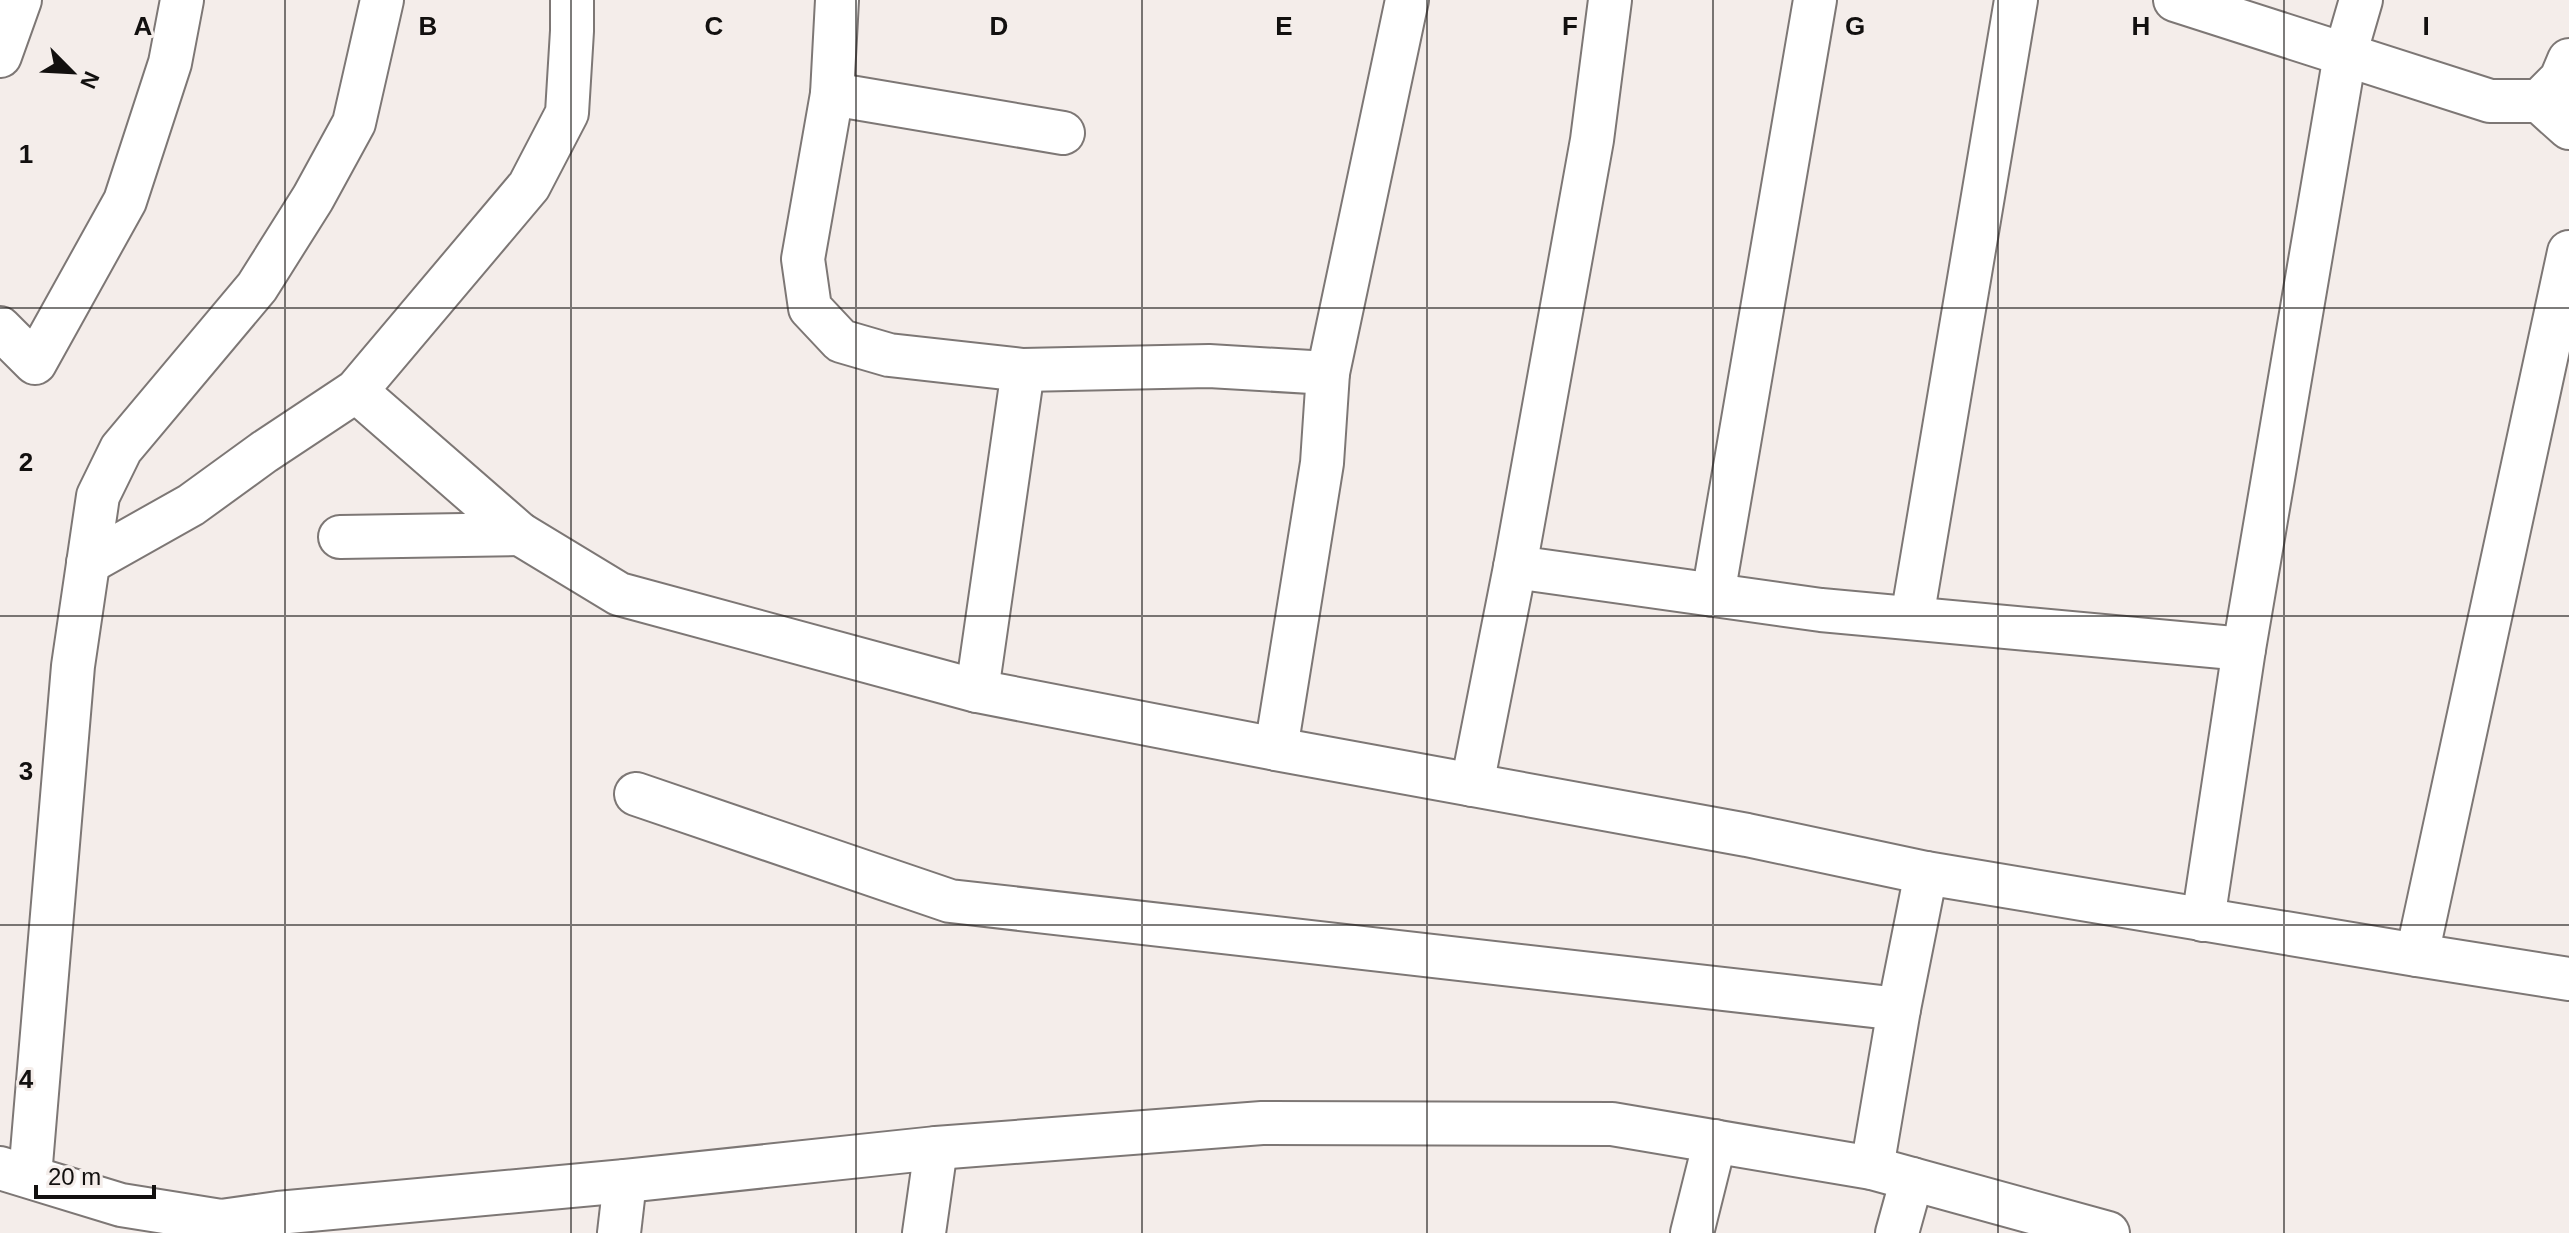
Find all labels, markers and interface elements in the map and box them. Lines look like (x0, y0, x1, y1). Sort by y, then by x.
text: A (134, 11, 153, 41)
text: B (419, 11, 437, 41)
text: C (705, 11, 724, 41)
text: D (990, 11, 1008, 41)
text: E (1275, 11, 1293, 41)
text: F (1562, 11, 1578, 41)
text: G (1845, 11, 1865, 41)
text: H (2132, 11, 2150, 41)
text: I (2422, 11, 2430, 41)
north arrow (32, 32, 112, 112)
text: N (75, 68, 104, 92)
text: 1 (19, 139, 33, 169)
text: 2 (19, 447, 33, 477)
text: 3 (19, 756, 33, 786)
text: 4 (19, 1064, 34, 1094)
scale bar (36, 1149, 154, 1199)
text: 20 m (48, 1163, 101, 1190)

